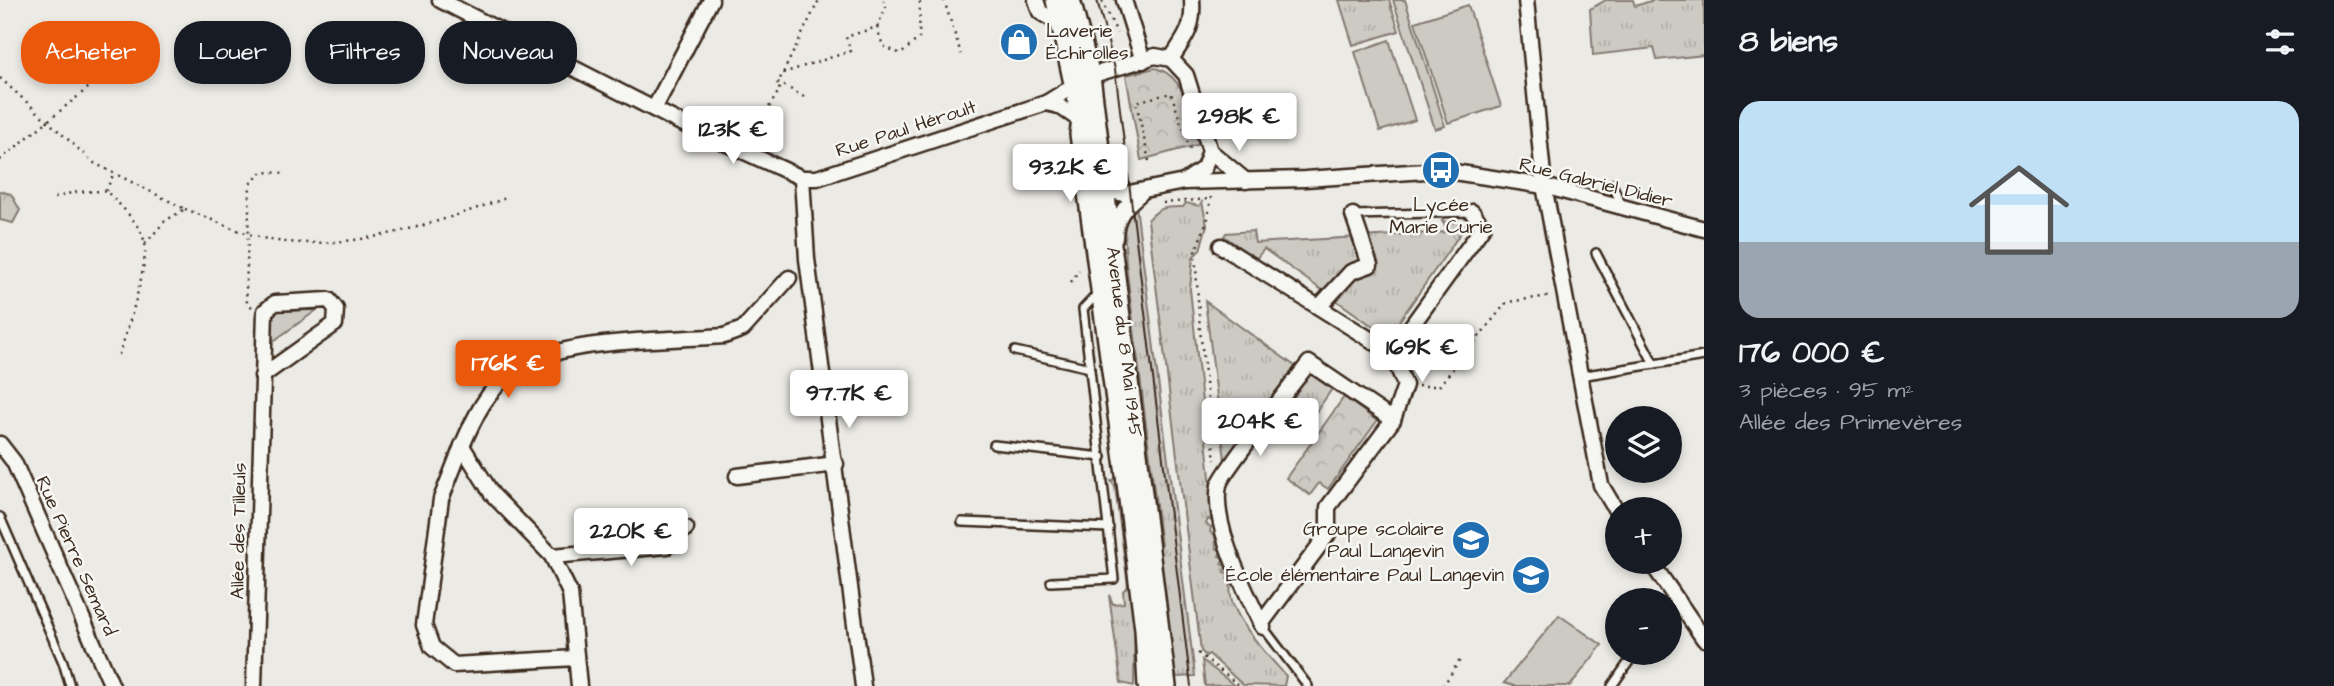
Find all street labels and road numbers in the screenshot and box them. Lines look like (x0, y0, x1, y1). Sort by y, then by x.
street label: Rue Paul Héroult (832, 93, 980, 164)
street label: Rue Gabriel Didier (1516, 151, 1676, 215)
street label: Avenue du 8 Mai 1945 (1099, 245, 1149, 439)
street label: Allée des Tilleuls (224, 462, 254, 600)
street label: Rue Pierre Semard (29, 472, 123, 640)

